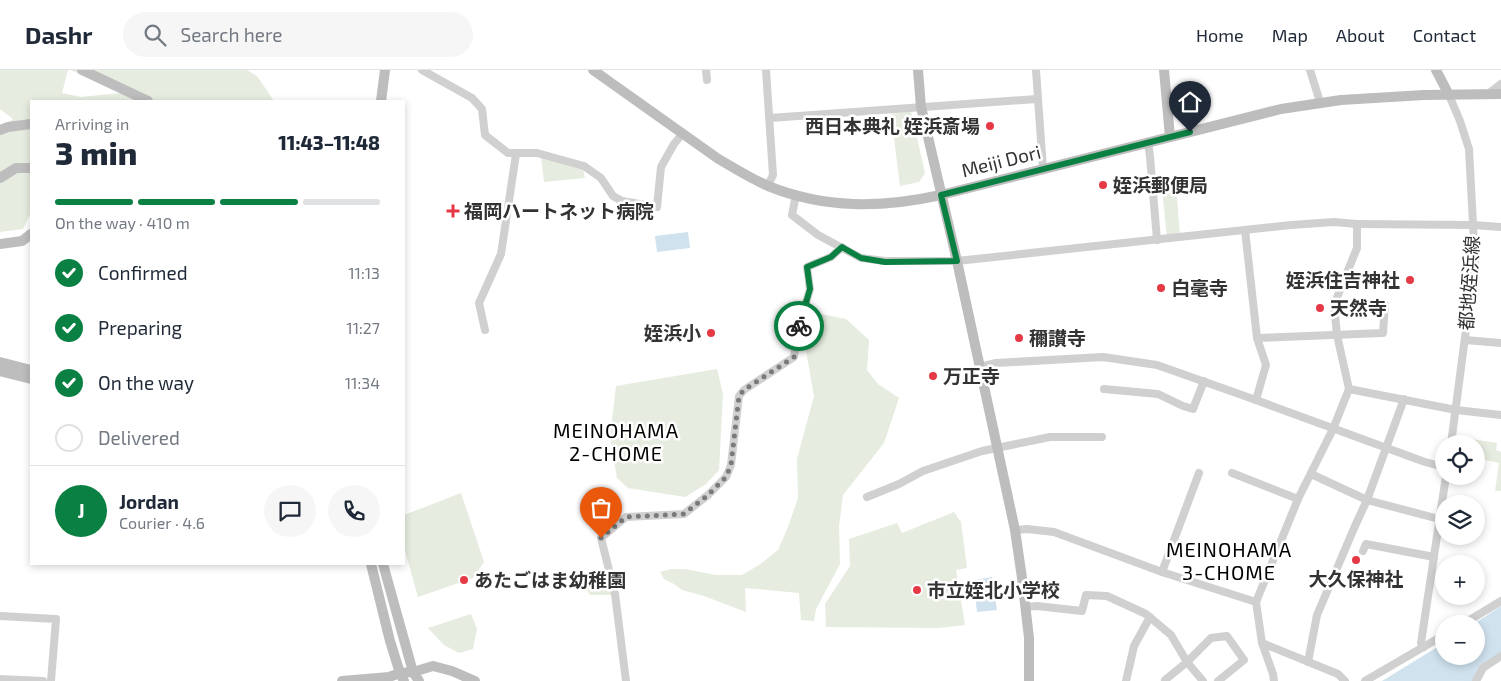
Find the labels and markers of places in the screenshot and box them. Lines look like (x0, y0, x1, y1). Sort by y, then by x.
pin (1169, 81, 1211, 132)
place label: 西日本典礼 姪浜斎場 (805, 114, 980, 137)
marker: 西日本典礼 姪浜斎場 (984, 120, 996, 132)
place label: 姪浜郵便局 (1113, 173, 1208, 196)
marker: 姪浜郵便局 (1097, 179, 1109, 191)
place label: 福岡ハートネット病院 (464, 199, 654, 222)
marker: 福岡ハートネット病院 (446, 204, 460, 218)
place label: 姪浜住吉神社 (1286, 268, 1400, 291)
marker: 姪浜住吉神社 (1404, 274, 1416, 286)
place label: 白毫寺 (1171, 276, 1228, 299)
marker: 白毫寺 (1155, 282, 1167, 294)
place label: 天然寺 (1330, 296, 1387, 319)
marker: 天然寺 (1314, 302, 1326, 314)
place label: 姪浜小 (644, 321, 701, 344)
place label: 穪讃寺 (1029, 326, 1086, 349)
marker: 姪浜小 (705, 327, 717, 339)
marker: 穪讃寺 (1013, 332, 1025, 344)
place label: 万正寺 (943, 364, 1000, 387)
marker: 万正寺 (927, 370, 939, 382)
pin (580, 487, 622, 538)
marker: 大久保神社 (1350, 554, 1362, 566)
place label: 大久保神社 (1308, 567, 1404, 590)
place label: あたごはま幼稚園 (474, 568, 626, 591)
marker: あたごはま幼稚園 (458, 574, 470, 586)
place label: 市立姪北小学校 (927, 578, 1060, 601)
marker: 市立姪北小学校 (911, 584, 923, 596)

